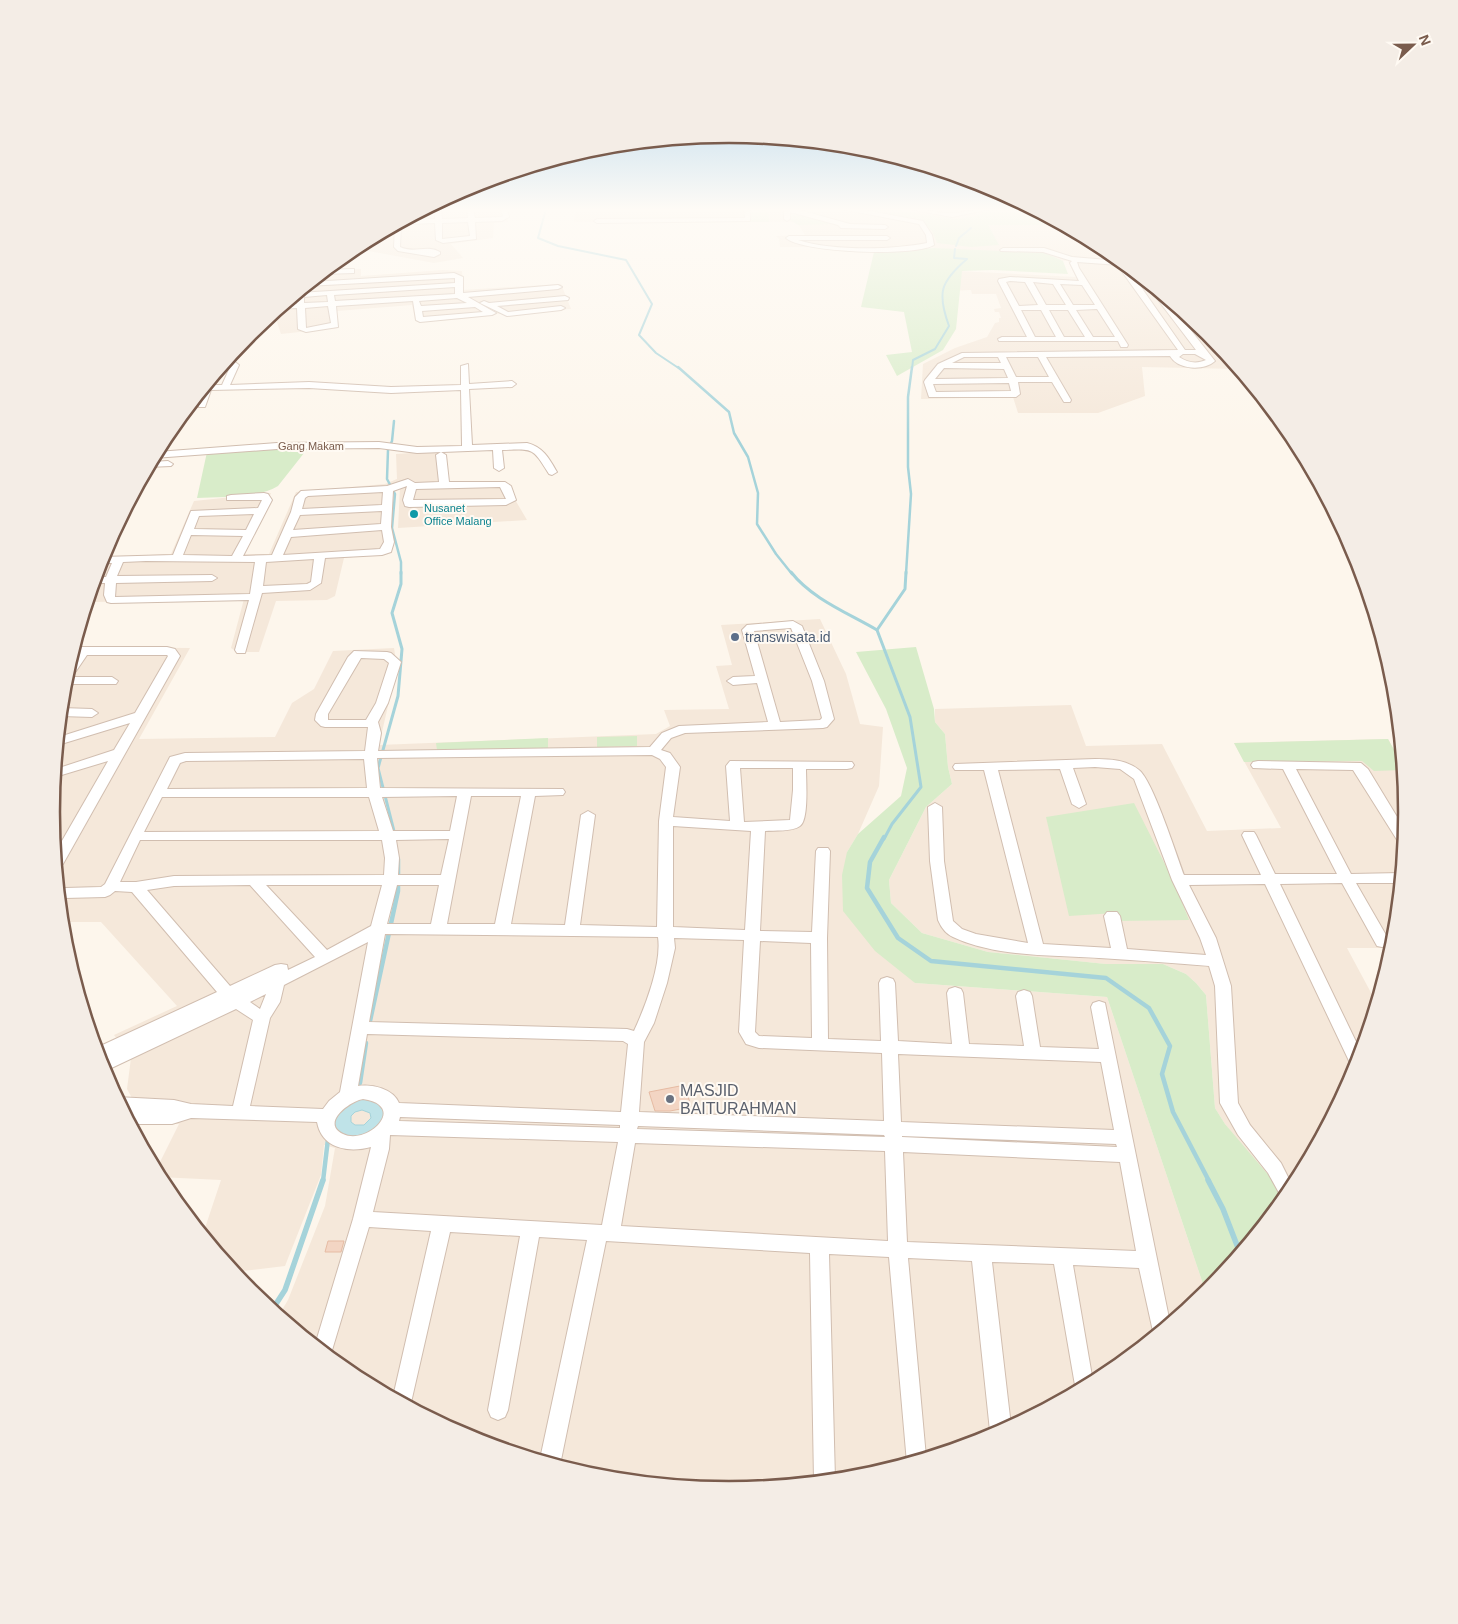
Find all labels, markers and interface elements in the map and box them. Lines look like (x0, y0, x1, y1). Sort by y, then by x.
north arrow (1388, 20, 1438, 70)
text: N (1416, 32, 1434, 48)
street label: Gang Makam (278, 440, 344, 452)
place label: Nusanet Office Malang (424, 502, 492, 527)
marker: Nusanet Office Malang (408, 508, 420, 520)
place label: transwisata.id (745, 629, 831, 645)
marker: transwisata.id (729, 631, 741, 643)
place label: MASJID BAITURAHMAN (680, 1082, 796, 1117)
marker: MASJID BAITURAHMAN (664, 1093, 676, 1105)

